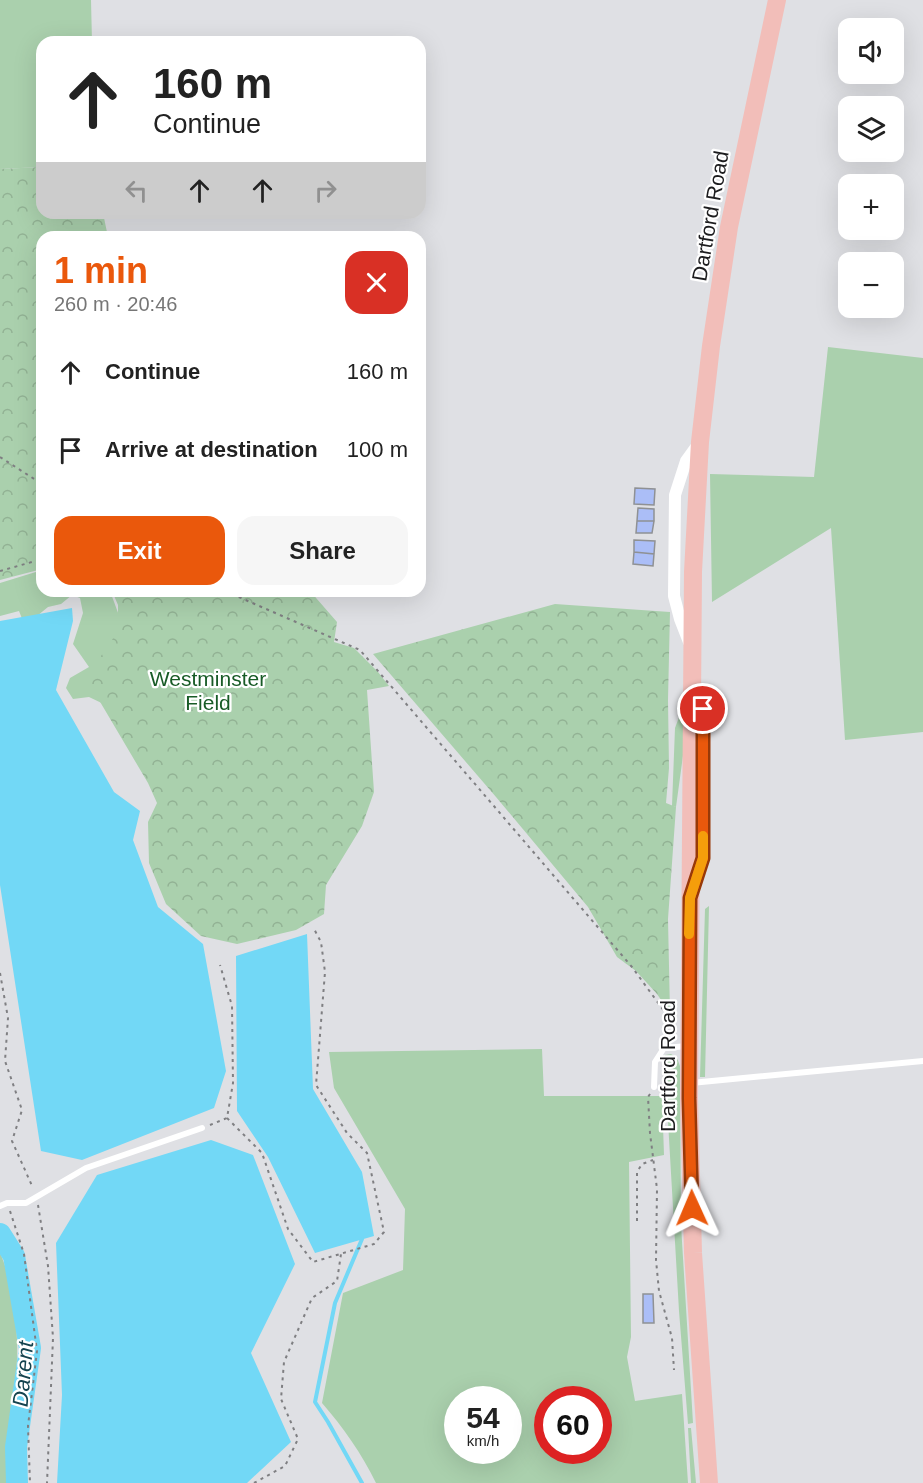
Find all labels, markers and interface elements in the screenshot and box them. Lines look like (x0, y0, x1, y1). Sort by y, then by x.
map controls (838, 18, 904, 318)
button: sound (838, 18, 904, 84)
icon: ahead (54, 60, 132, 138)
text: 160 m (153, 60, 272, 107)
button: layers (838, 96, 904, 162)
text: Continue (153, 109, 261, 139)
street label: Dartford Road (687, 149, 733, 283)
icon: left (120, 174, 153, 207)
icon: ahead (183, 174, 216, 207)
icon: ahead (246, 174, 279, 207)
icon: right (309, 174, 342, 207)
button: + (838, 174, 904, 240)
text: 1 min (54, 250, 148, 291)
button: close (345, 251, 408, 314)
button: − (838, 252, 904, 318)
text: 260 m · 20:46 (54, 293, 177, 315)
icon: ahead (54, 356, 87, 389)
text: Continue (105, 359, 200, 384)
text: 160 m (347, 359, 408, 384)
icon: arrive (54, 434, 87, 467)
text: Arrive at destination (105, 437, 318, 462)
text: 100 m (347, 437, 408, 462)
button: Exit (54, 516, 225, 585)
button: Share (237, 516, 408, 585)
park label: Westminster Field (150, 667, 266, 714)
pin (677, 683, 728, 734)
icon: arrive (686, 692, 719, 725)
street label: Dartford Road (656, 1000, 679, 1132)
position arrow (660, 1176, 724, 1240)
water label: Darent (8, 1339, 38, 1408)
speed limit sign: 60 (534, 1386, 612, 1464)
text: 54 (466, 1401, 500, 1434)
text: km/h (467, 1432, 499, 1449)

